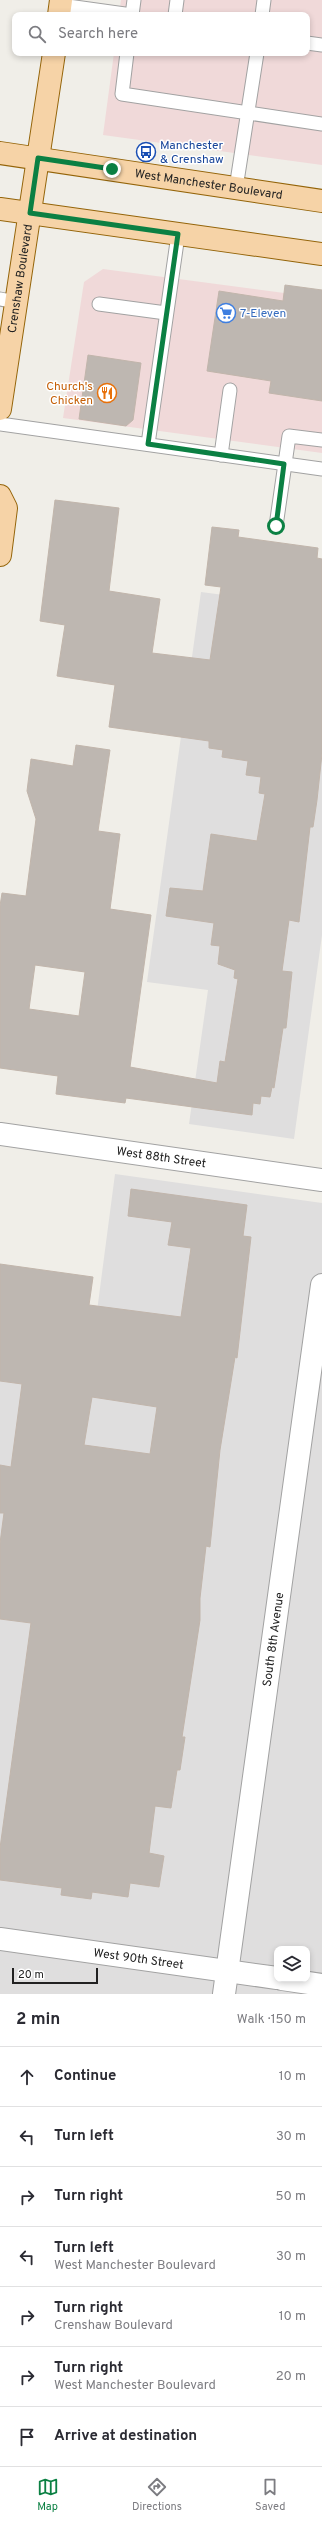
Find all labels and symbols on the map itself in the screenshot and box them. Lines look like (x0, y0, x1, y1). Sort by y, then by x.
place label: Manchester & Crenshaw (160, 138, 224, 168)
bus stop icon: Manchester & Crenshaw (135, 141, 157, 163)
route end (103, 160, 121, 178)
street label: West Manchester Boulevard (133, 166, 284, 204)
street label: Crenshaw Boulevard (5, 223, 37, 334)
supermarket icon: 7-Eleven (215, 302, 237, 324)
place label: 7-Eleven (240, 306, 286, 322)
place label: Church's Chicken (46, 379, 93, 409)
restaurant icon: Church's Chicken (96, 382, 118, 404)
route start (267, 517, 285, 535)
street label: West 88th Street (115, 1144, 207, 1172)
street label: South 8th Avenue (260, 1591, 288, 1688)
street label: West 90th Street (92, 1945, 185, 1974)
scale bar (12, 1966, 98, 1985)

